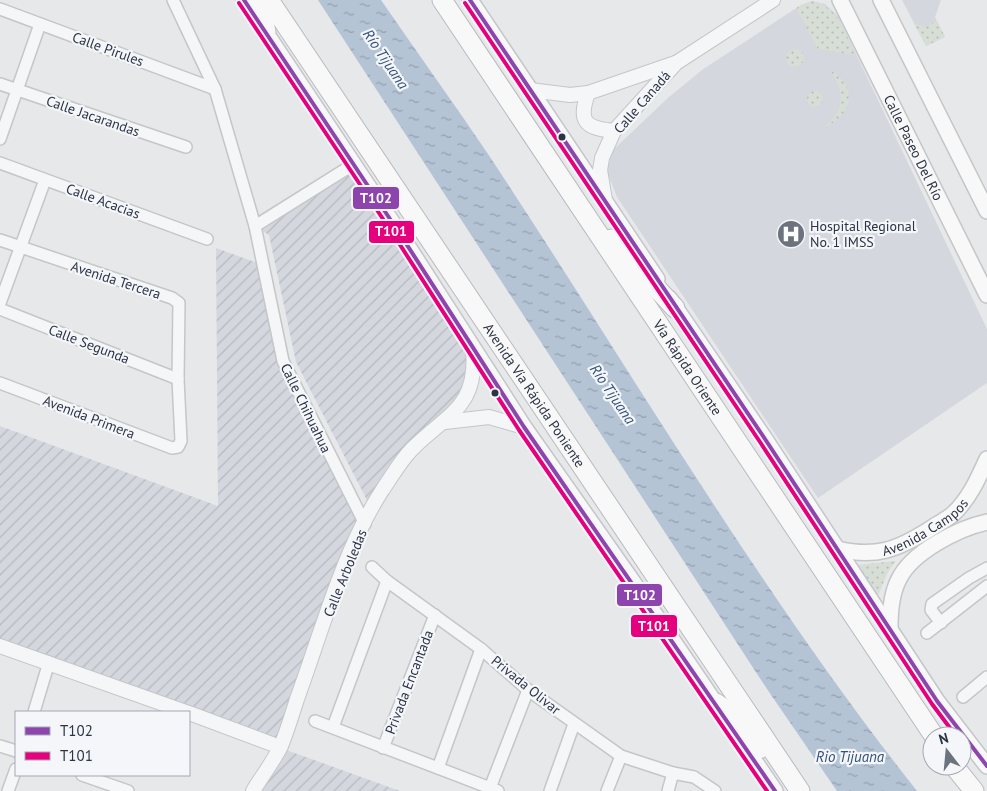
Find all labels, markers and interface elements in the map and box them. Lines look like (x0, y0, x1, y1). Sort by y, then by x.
water label: Río Tijuana (359, 25, 413, 93)
street label: Calle Pirules (70, 28, 146, 70)
street label: Calle Canadá (610, 67, 674, 137)
street label: Calle Jacarandas (44, 92, 142, 140)
street label: Calle Paseo Del Río (880, 92, 947, 204)
unlabelled marker (557, 132, 567, 142)
street label: Calle Acacias (64, 179, 143, 223)
line badge: T102 (352, 186, 400, 210)
text: T102 (360, 189, 392, 207)
place label: Hospital Regional No. 1 IMSS (810, 217, 916, 251)
hospital icon: Hospital Regional No. 1 IMSS (776, 219, 806, 249)
line badge: T101 (368, 220, 415, 244)
text: T101 (375, 222, 407, 240)
street label: Avenida Tercera (69, 257, 163, 303)
street label: Vía Rápida Oriente (649, 315, 726, 419)
street label: Calle Segunda (46, 320, 132, 368)
street label: Avenida Vía Rápida Poniente (479, 320, 589, 471)
street label: Calle Chihuahua (277, 360, 335, 456)
water label: Río Tijuana (586, 360, 640, 428)
unlabelled marker (490, 388, 500, 398)
street label: Avenida Primera (40, 391, 138, 443)
street label: Avenida Campos (880, 495, 972, 560)
street label: Calle Arboledas (319, 526, 371, 619)
line badge: T102 (616, 583, 663, 607)
text: T102 (624, 586, 656, 604)
line badge: T101 (630, 614, 678, 638)
text: T101 (638, 617, 670, 635)
street label: Privada Encantada (381, 627, 437, 737)
street label: Privada Olivar (488, 652, 564, 718)
legend (15, 711, 190, 776)
text: T102 (60, 721, 93, 740)
north arrow (922, 726, 972, 776)
text: N (937, 729, 950, 748)
text: T101 (60, 746, 93, 765)
water label: Rio Tijuana (816, 747, 885, 766)

